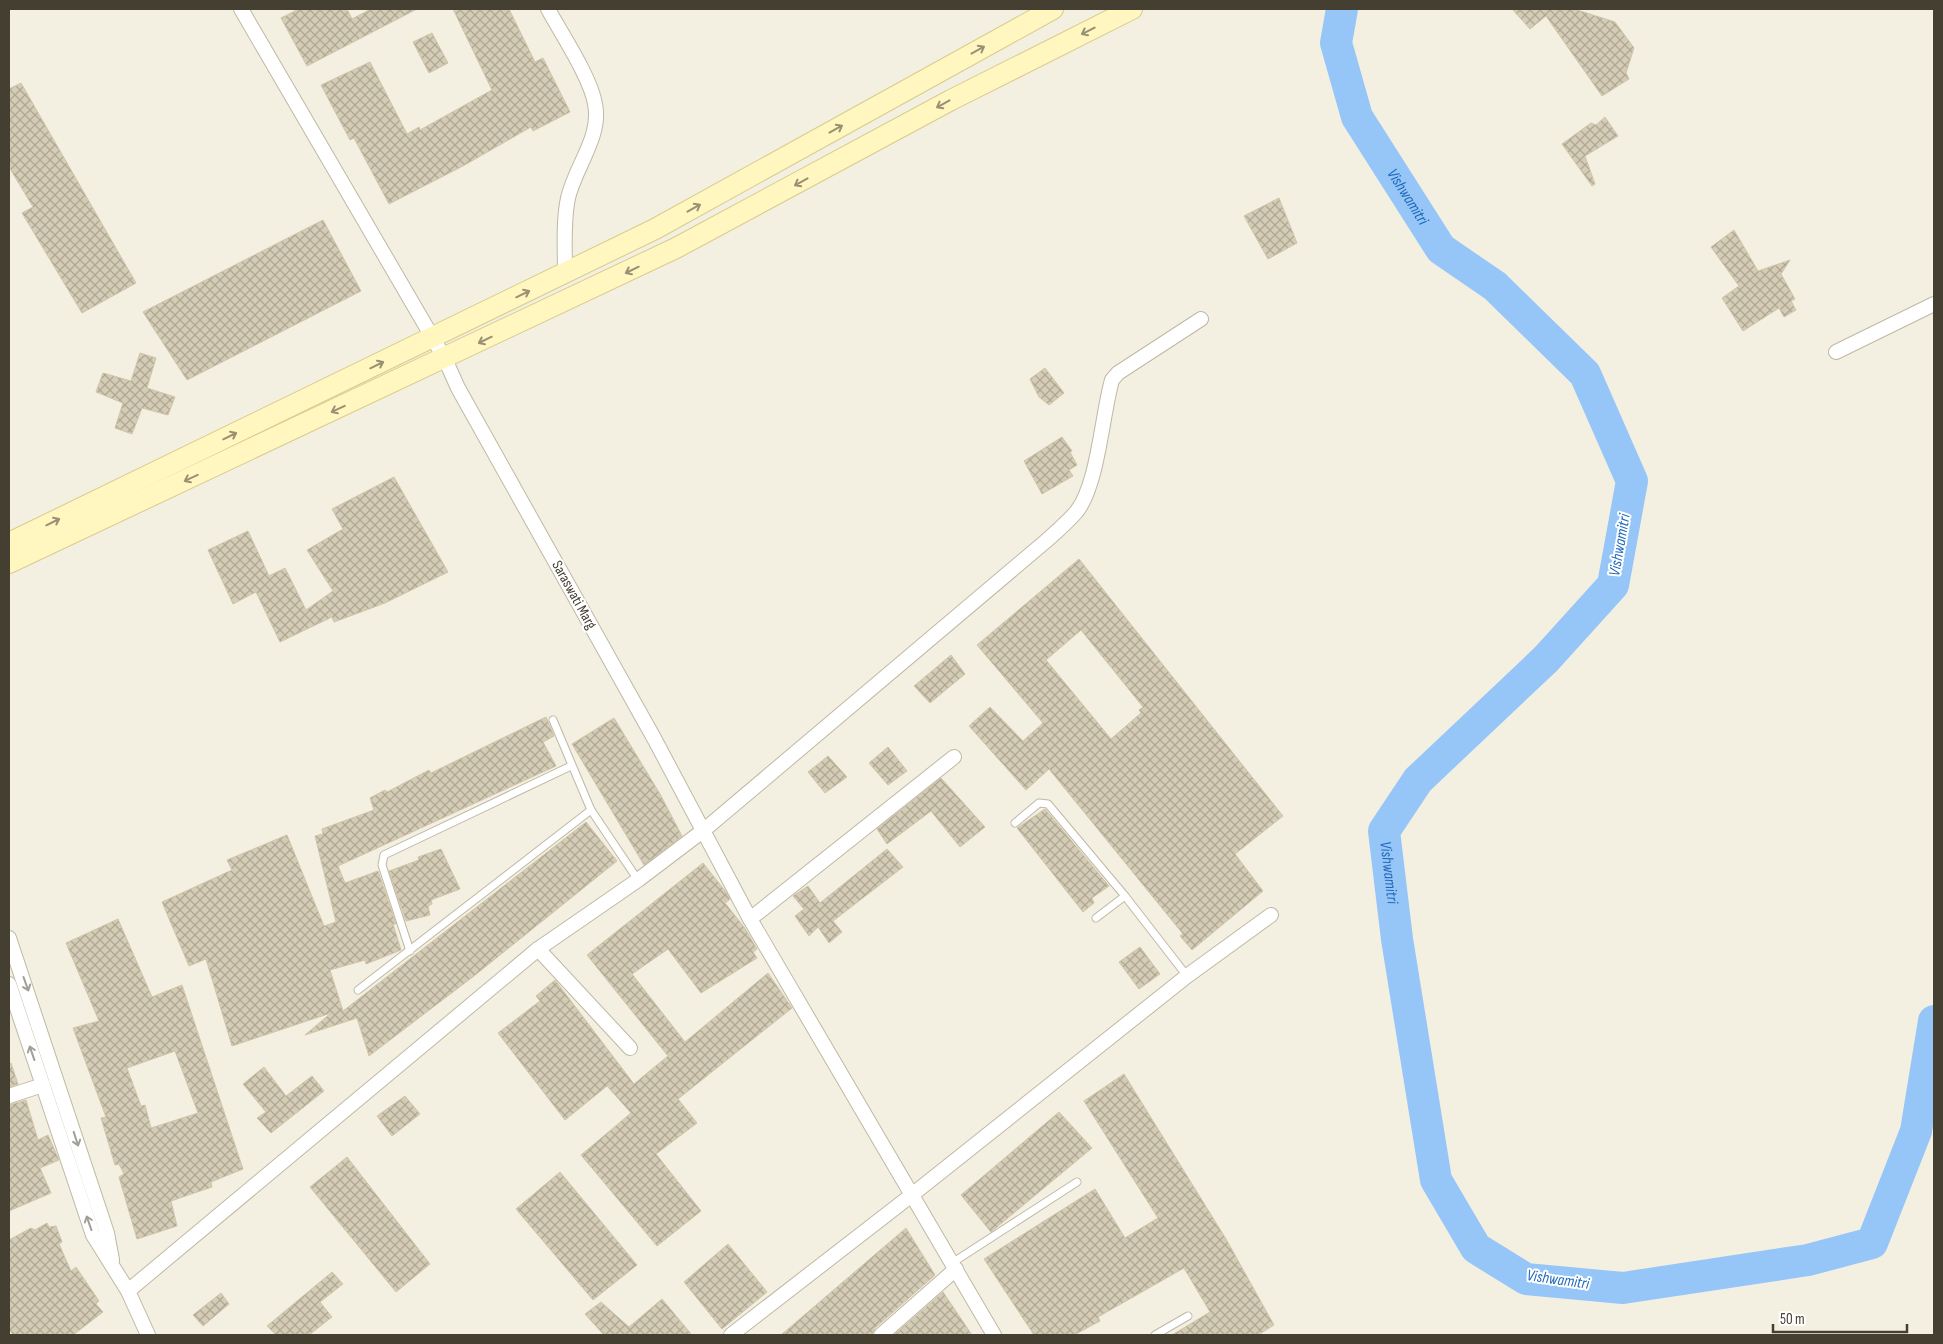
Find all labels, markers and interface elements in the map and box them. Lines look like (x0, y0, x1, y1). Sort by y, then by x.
one-way arrow (1081, 27, 1096, 36)
one-way arrow (971, 45, 986, 55)
one-way arrow (936, 100, 951, 109)
one-way arrow (829, 124, 844, 134)
water label: Vishwamitri (1383, 165, 1433, 229)
one-way arrow (793, 177, 808, 187)
one-way arrow (686, 202, 701, 212)
one-way arrow (625, 265, 640, 275)
one-way arrow (515, 289, 530, 298)
one-way arrow (478, 335, 493, 345)
one-way arrow (369, 360, 384, 370)
one-way arrow (331, 405, 346, 414)
one-way arrow (222, 430, 237, 440)
one-way arrow (184, 474, 199, 483)
water label: Vishwamitri (1605, 511, 1635, 578)
one-way arrow (45, 516, 60, 526)
street label: Saraswati Marg (547, 557, 601, 633)
water label: Vishwamitri (1376, 840, 1402, 906)
one-way arrow (21, 976, 31, 991)
one-way arrow (27, 1045, 36, 1061)
one-way arrow (72, 1130, 82, 1146)
one-way arrow (84, 1216, 94, 1232)
water label: Vishwamitri (1526, 1266, 1591, 1294)
scale bar (1773, 1302, 1907, 1334)
text: 50 m (1780, 1310, 1805, 1329)

